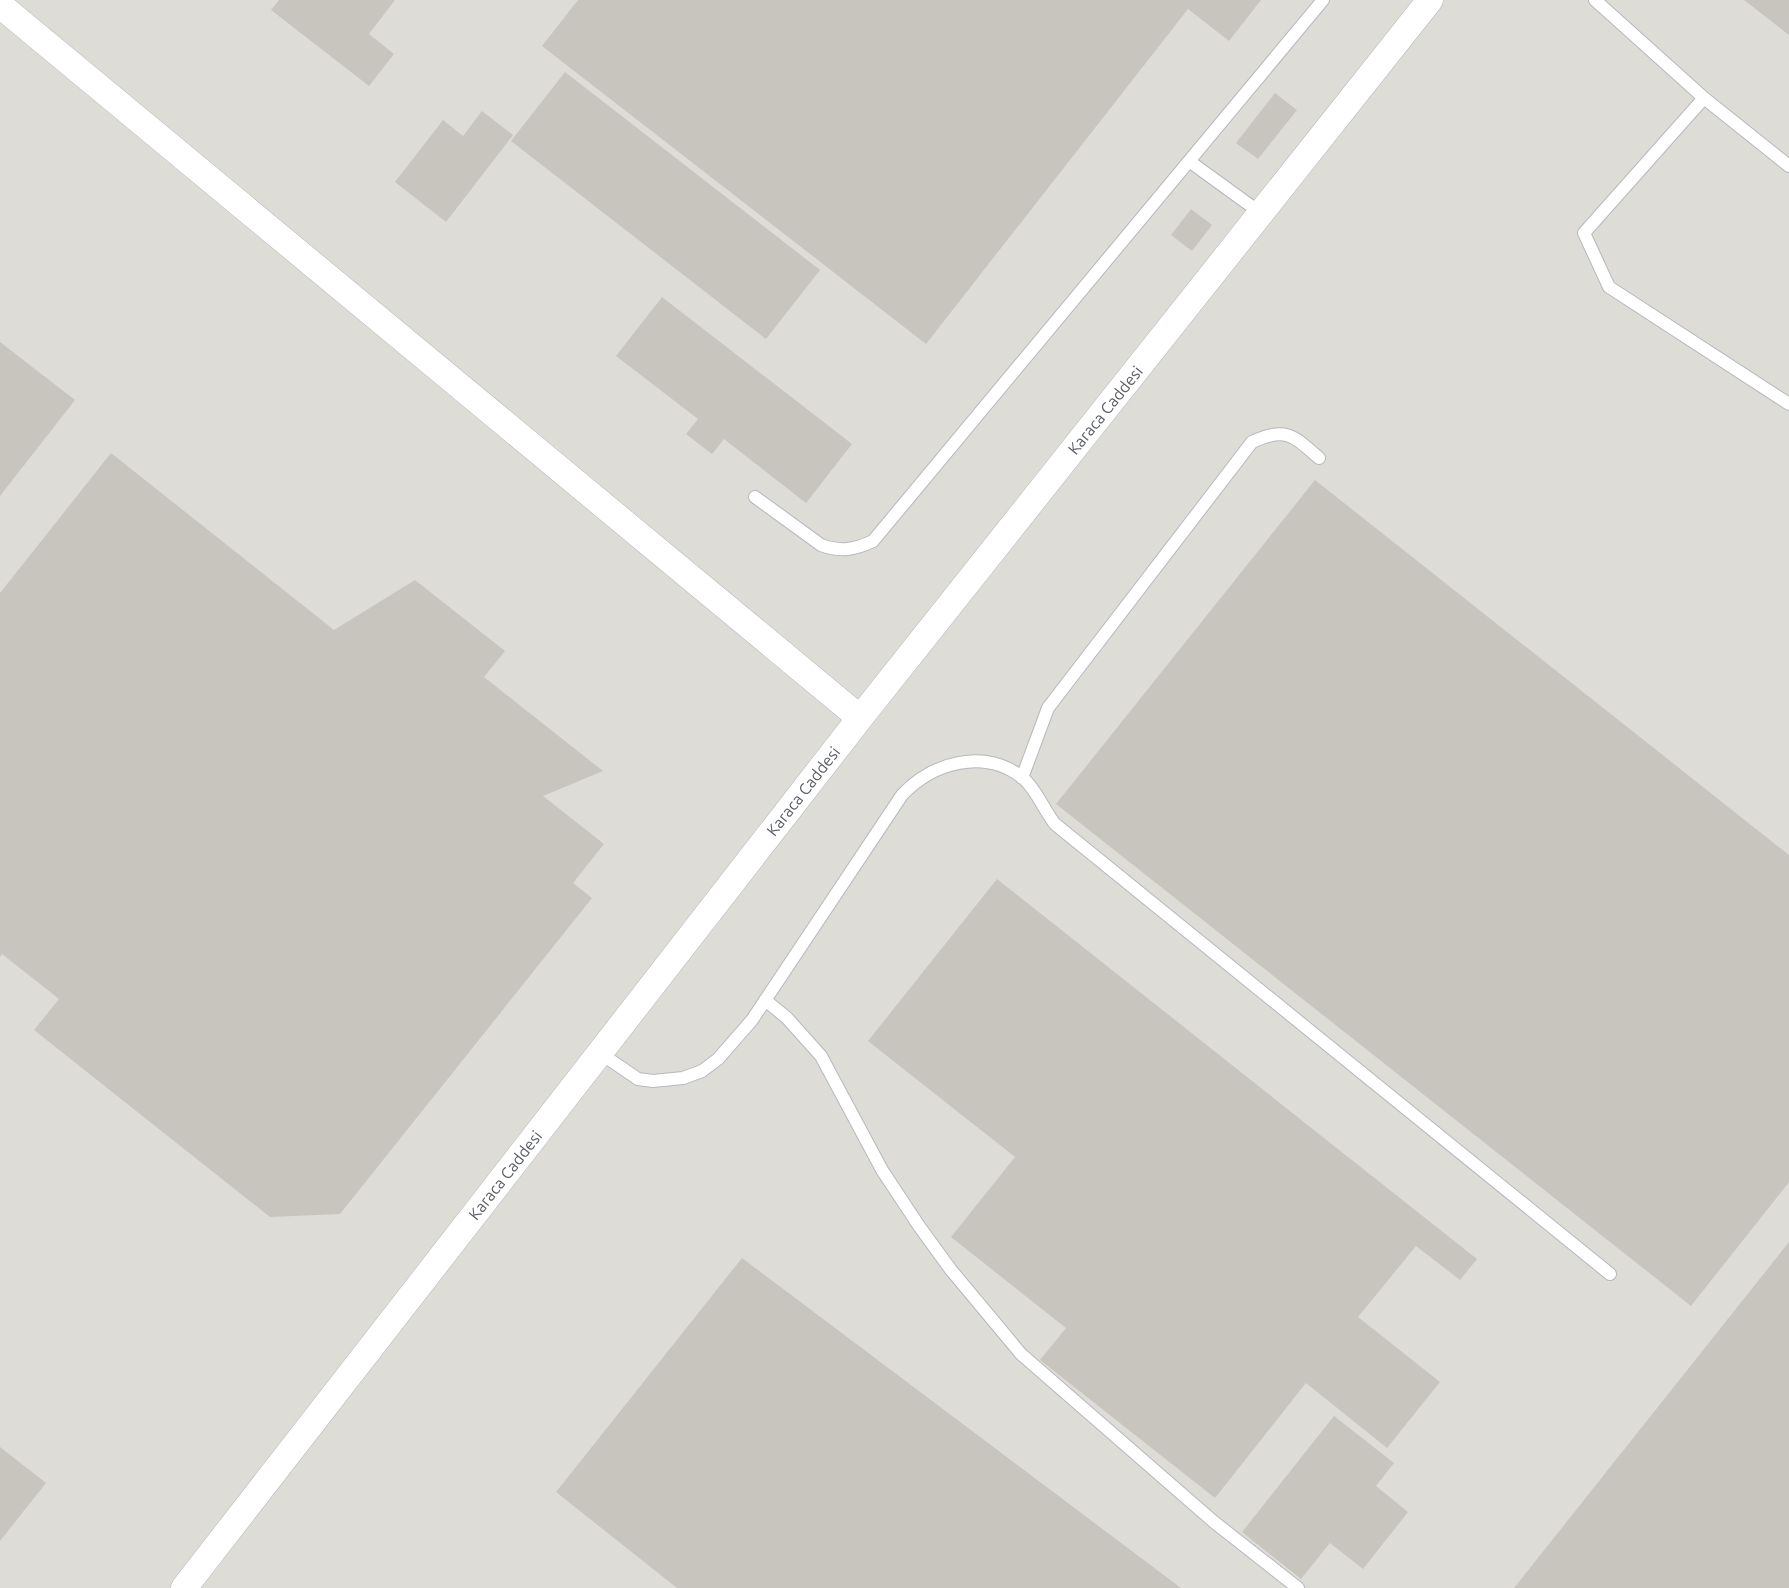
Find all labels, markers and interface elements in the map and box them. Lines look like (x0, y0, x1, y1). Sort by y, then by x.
street label: Karaca Caddesi (1064, 362, 1146, 458)
street label: Karaca Caddesi (763, 743, 843, 839)
street label: Karaca Caddesi (465, 1127, 545, 1223)

